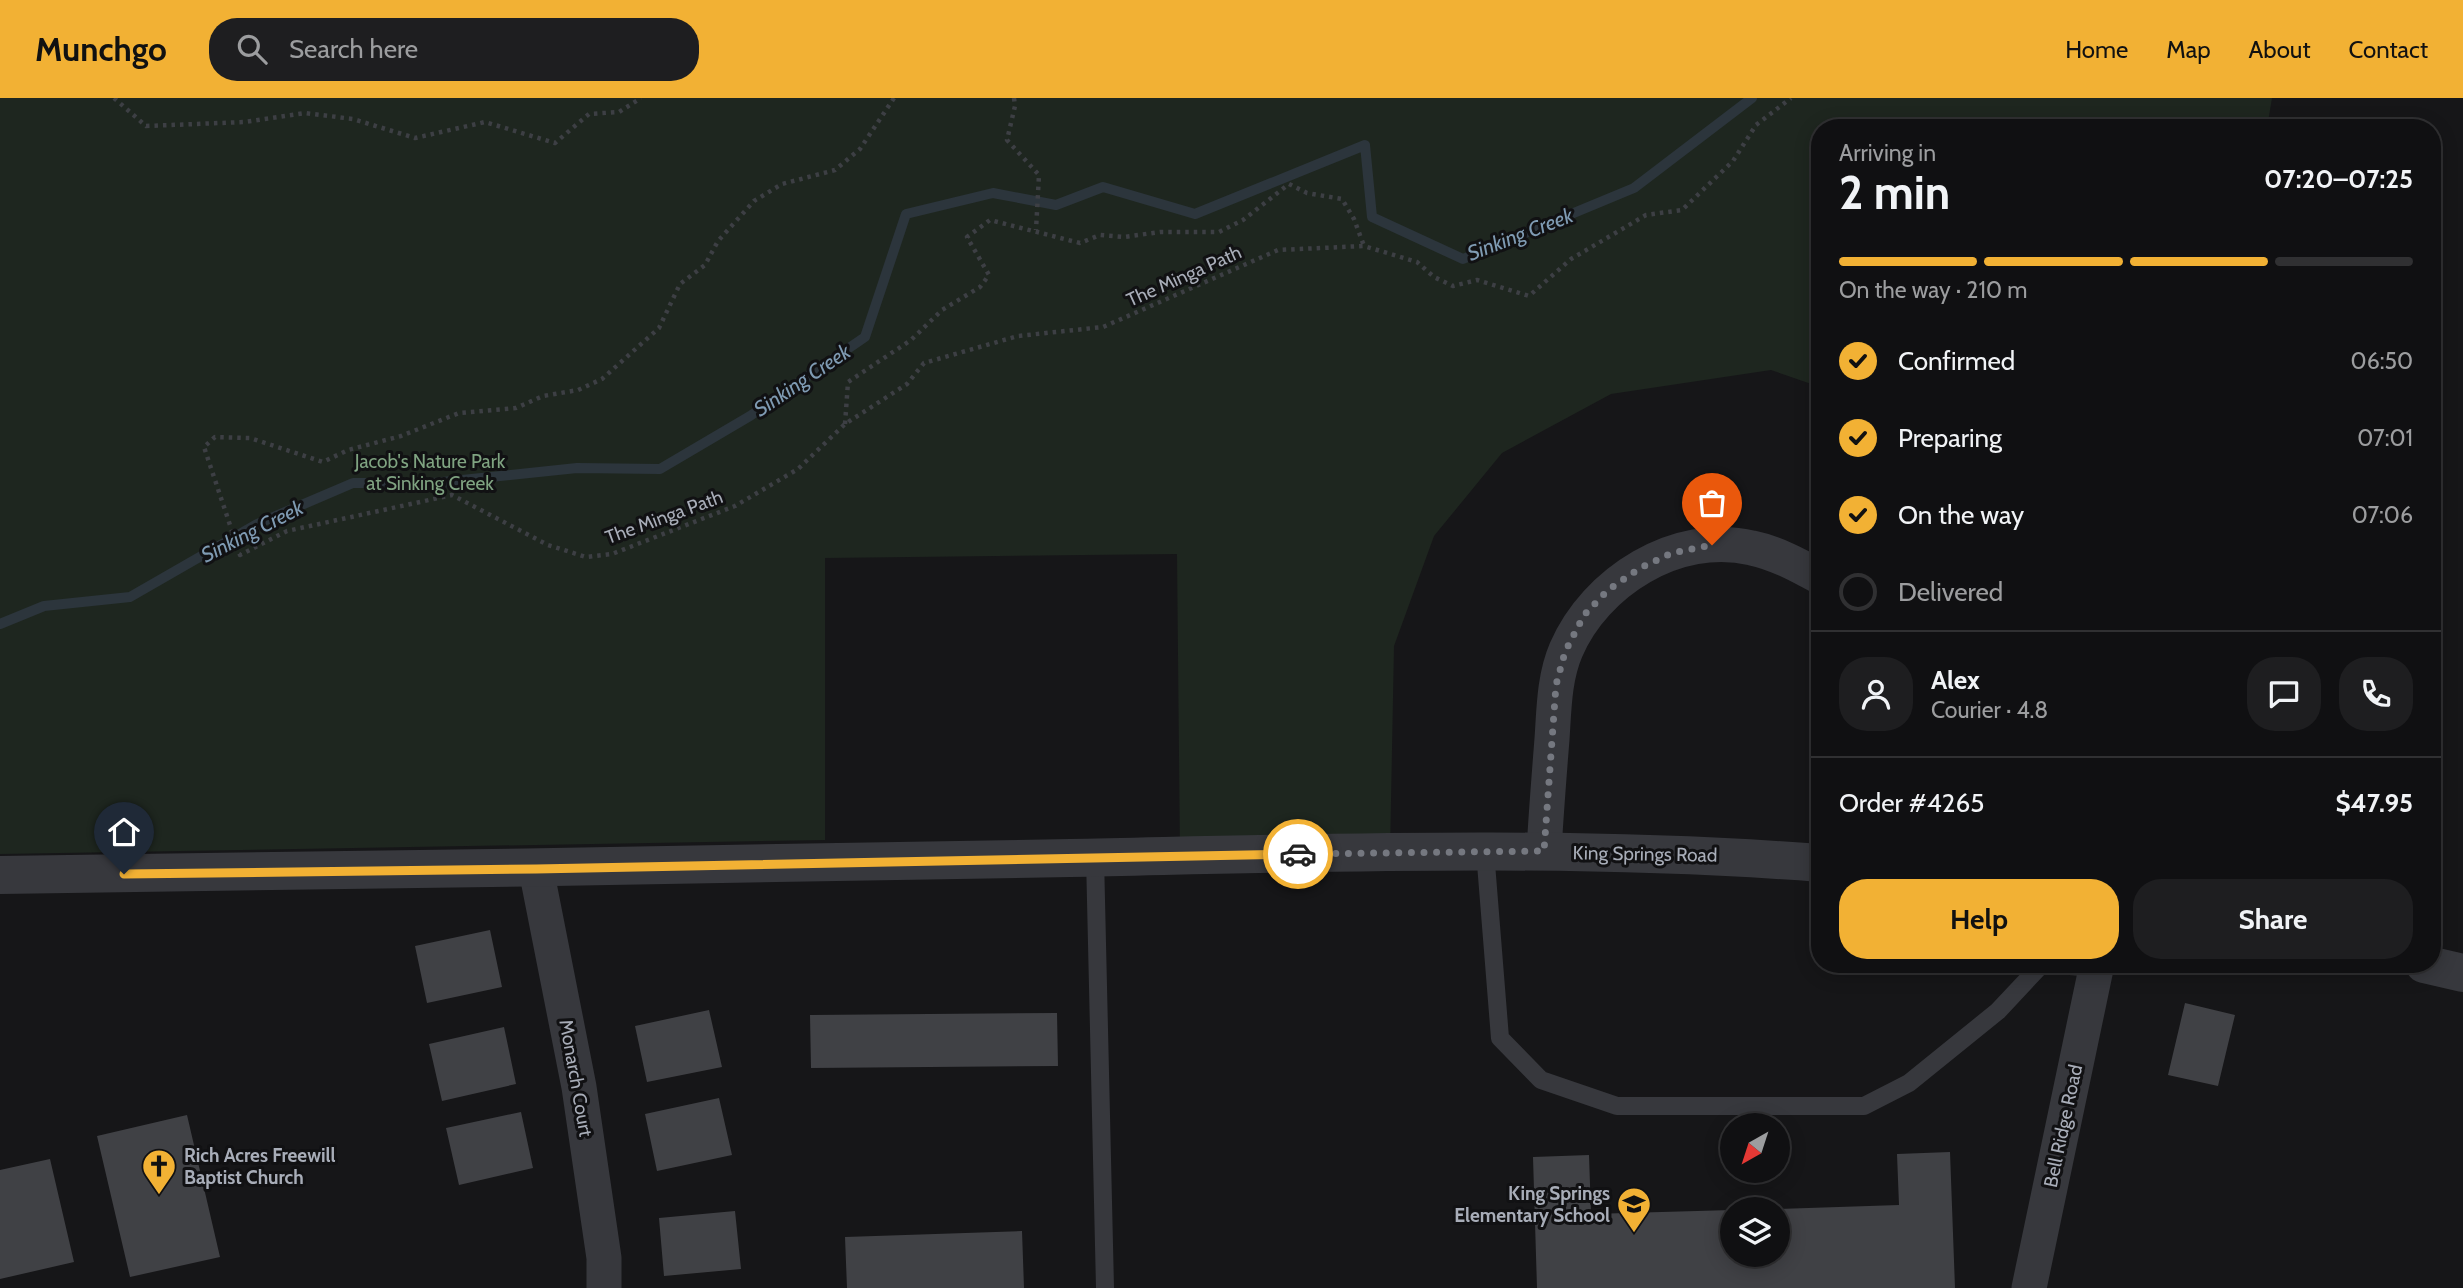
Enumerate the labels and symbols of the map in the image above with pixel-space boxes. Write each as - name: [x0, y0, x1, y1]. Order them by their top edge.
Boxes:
- water label: Sinking Creek: [1464, 202, 1577, 266]
- street label: The Minga Path: [1123, 240, 1245, 312]
- water label: Sinking Creek: [749, 338, 856, 421]
- park label: Jacob's Nature Park at Sinking Creek: [354, 450, 506, 495]
- pin: [1682, 473, 1742, 545]
- street label: The Minga Path: [602, 485, 726, 549]
- water label: Sinking Creek: [197, 494, 308, 567]
- pin: [94, 802, 154, 874]
- courier: [1263, 819, 1333, 889]
- street label: King Springs Road: [1572, 841, 1718, 867]
- street label: Monarch Court: [554, 1018, 598, 1139]
- street label: Bell Ridge Road: [2039, 1063, 2087, 1189]
- north arrow: [1720, 1113, 1790, 1183]
- place label: Rich Acres Freewill Baptist Church: [184, 1144, 336, 1189]
- church icon: Rich Acres Freewill Baptist Church: [140, 1147, 178, 1196]
- place label: King Springs Elementary School: [1454, 1182, 1610, 1227]
- school or university icon: King Springs Elementary School: [1615, 1185, 1653, 1234]

